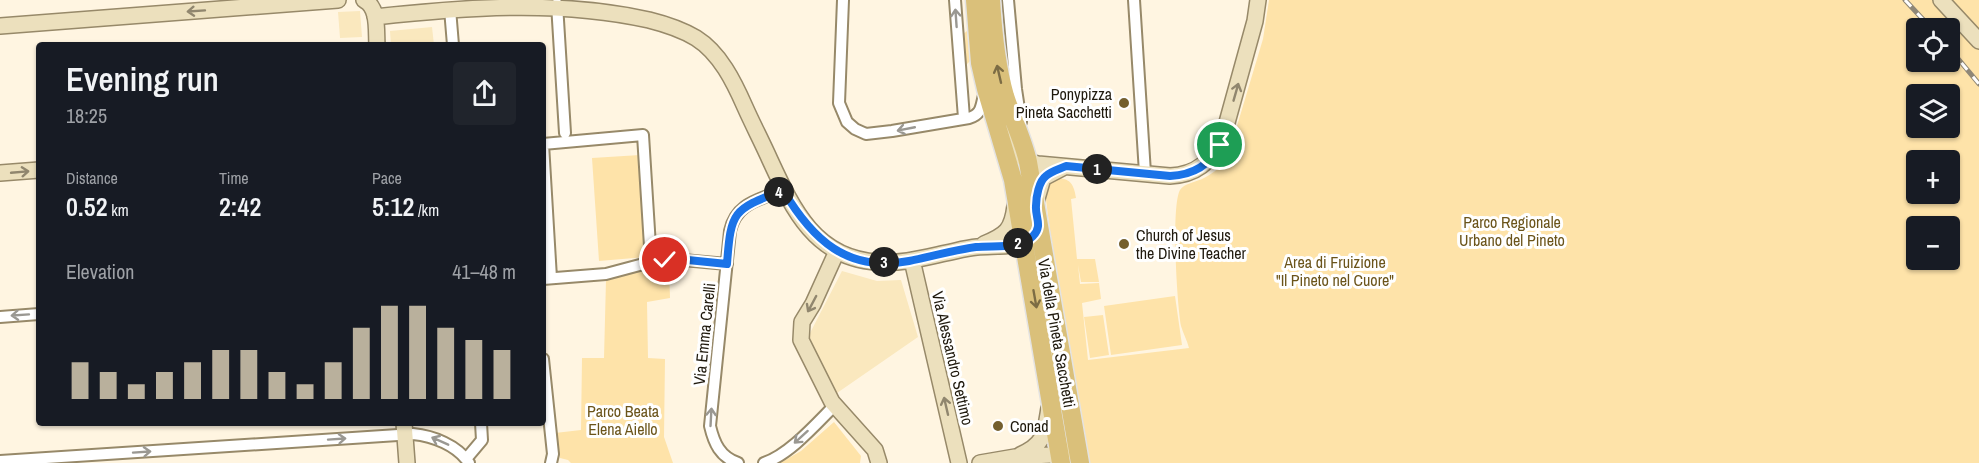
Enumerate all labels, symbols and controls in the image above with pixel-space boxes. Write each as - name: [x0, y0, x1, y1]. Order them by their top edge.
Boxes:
- one-way arrow: [186, 6, 206, 17]
- one-way arrow: [950, 9, 961, 29]
- map controls: [1906, 18, 1960, 270]
- button: locate: [1906, 18, 1960, 72]
- text: Evening run: [66, 57, 219, 101]
- button: share: [453, 62, 516, 125]
- one-way arrow: [993, 65, 1005, 84]
- place label: Ponypizza Pineta Sacchetti: [1016, 83, 1113, 123]
- one-way arrow: [1231, 83, 1242, 102]
- button: layers: [1906, 84, 1960, 138]
- marker: Ponypizza Pineta Sacchetti: [1117, 96, 1131, 110]
- text: 18:25: [66, 102, 107, 129]
- pin: [1194, 119, 1245, 170]
- one-way arrow: [897, 123, 916, 135]
- icon: arrive: [1203, 128, 1236, 161]
- button: +: [1906, 150, 1960, 204]
- pin: 1: [1082, 154, 1112, 184]
- text: 1: [1093, 158, 1101, 180]
- one-way arrow: [9, 166, 29, 177]
- text: Distance: [66, 167, 118, 189]
- text: Time: [219, 167, 249, 189]
- text: Pace: [372, 167, 402, 189]
- pin: 4: [764, 177, 794, 207]
- text: 4: [775, 181, 783, 203]
- text: 0.52: [66, 189, 108, 224]
- text: 2:42: [219, 189, 261, 224]
- text: 5:12: [372, 189, 414, 224]
- text: km: [108, 199, 129, 221]
- text: /km: [414, 199, 439, 221]
- park label: Parco Regionale Urbano del Pineto: [1459, 211, 1565, 251]
- button: −: [1906, 216, 1960, 270]
- place label: Church of Jesus the Divine Teacher: [1136, 224, 1247, 264]
- pin: 2: [1003, 228, 1033, 258]
- text: 2: [1014, 232, 1022, 254]
- pin: [639, 234, 690, 285]
- marker: Church of Jesus the Divine Teacher: [1117, 237, 1131, 251]
- icon: check: [648, 243, 681, 276]
- pin: 3: [869, 247, 899, 277]
- text: 3: [880, 251, 888, 273]
- park label: Area di Fruizione "Il Pineto nel Cuore": [1276, 251, 1394, 291]
- street label: Via della Pineta Sacchetti: [1033, 257, 1081, 409]
- text: Elevation: [66, 258, 134, 285]
- text: 41–48 m: [452, 258, 516, 285]
- street label: Via Emma Carelli: [688, 282, 720, 386]
- street label: Via Alessandro Settimo: [927, 289, 979, 427]
- one-way arrow: [1029, 289, 1040, 309]
- one-way arrow: [806, 295, 817, 313]
- one-way arrow: [10, 310, 30, 321]
- one-way arrow: [939, 397, 951, 416]
- park label: Parco Beata Elena Aiello: [587, 400, 660, 440]
- one-way arrow: [706, 407, 717, 427]
- place label: Conad: [1010, 415, 1049, 437]
- marker: Conad: [991, 419, 1005, 433]
- one-way arrow: [794, 430, 809, 444]
- one-way arrow: [326, 433, 346, 444]
- one-way arrow: [432, 435, 450, 447]
- one-way arrow: [132, 446, 152, 457]

